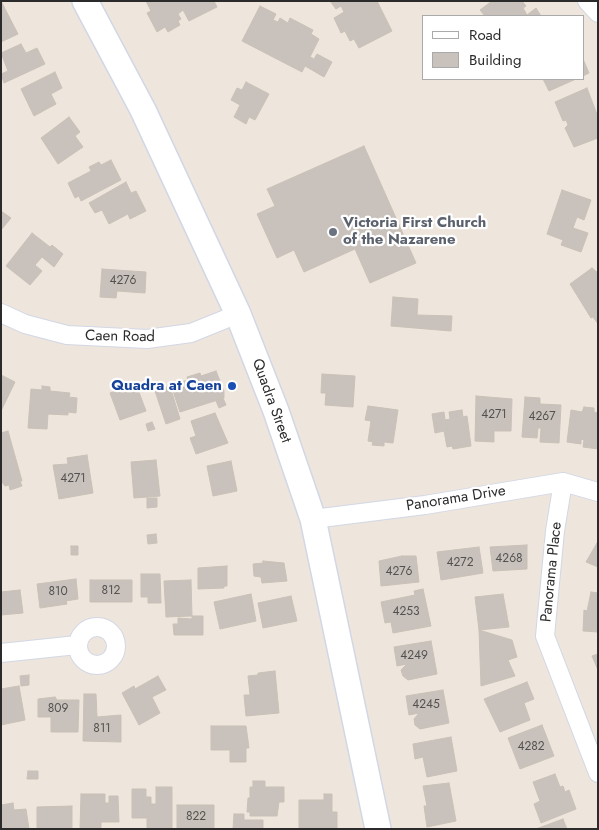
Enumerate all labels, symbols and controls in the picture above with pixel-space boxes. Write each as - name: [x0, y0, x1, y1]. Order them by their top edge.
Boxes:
- legend: [422, 15, 584, 80]
- text: Road: [469, 24, 501, 46]
- text: Building: [469, 49, 521, 71]
- place label: Victoria First Church of the Nazarene: [343, 214, 486, 249]
- marker: Victoria First Church of the Nazarene: [327, 226, 339, 238]
- house number: 4276: [109, 274, 137, 288]
- street label: Caen Road: [85, 327, 155, 347]
- street label: Quadra Street: [247, 357, 295, 445]
- place label: Quadra at Caen: [111, 377, 222, 395]
- marker: Quadra at Caen: [226, 380, 238, 392]
- house number: 4271: [481, 408, 507, 422]
- house number: 4267: [528, 410, 556, 424]
- house number: 4271: [60, 472, 86, 486]
- street label: Panorama Drive: [405, 482, 507, 516]
- street label: Panorama Place: [538, 521, 566, 623]
- house number: 4268: [495, 552, 523, 566]
- house number: 4272: [447, 556, 473, 570]
- house number: 4276: [385, 565, 413, 579]
- house number: 812: [102, 584, 120, 598]
- house number: 810: [48, 585, 68, 599]
- house number: 4253: [392, 605, 420, 619]
- house number: 4249: [400, 649, 428, 663]
- house number: 4245: [412, 698, 440, 712]
- house number: 809: [48, 702, 68, 716]
- house number: 811: [93, 722, 111, 736]
- house number: 4282: [517, 740, 545, 754]
- house number: 822: [186, 810, 206, 824]

